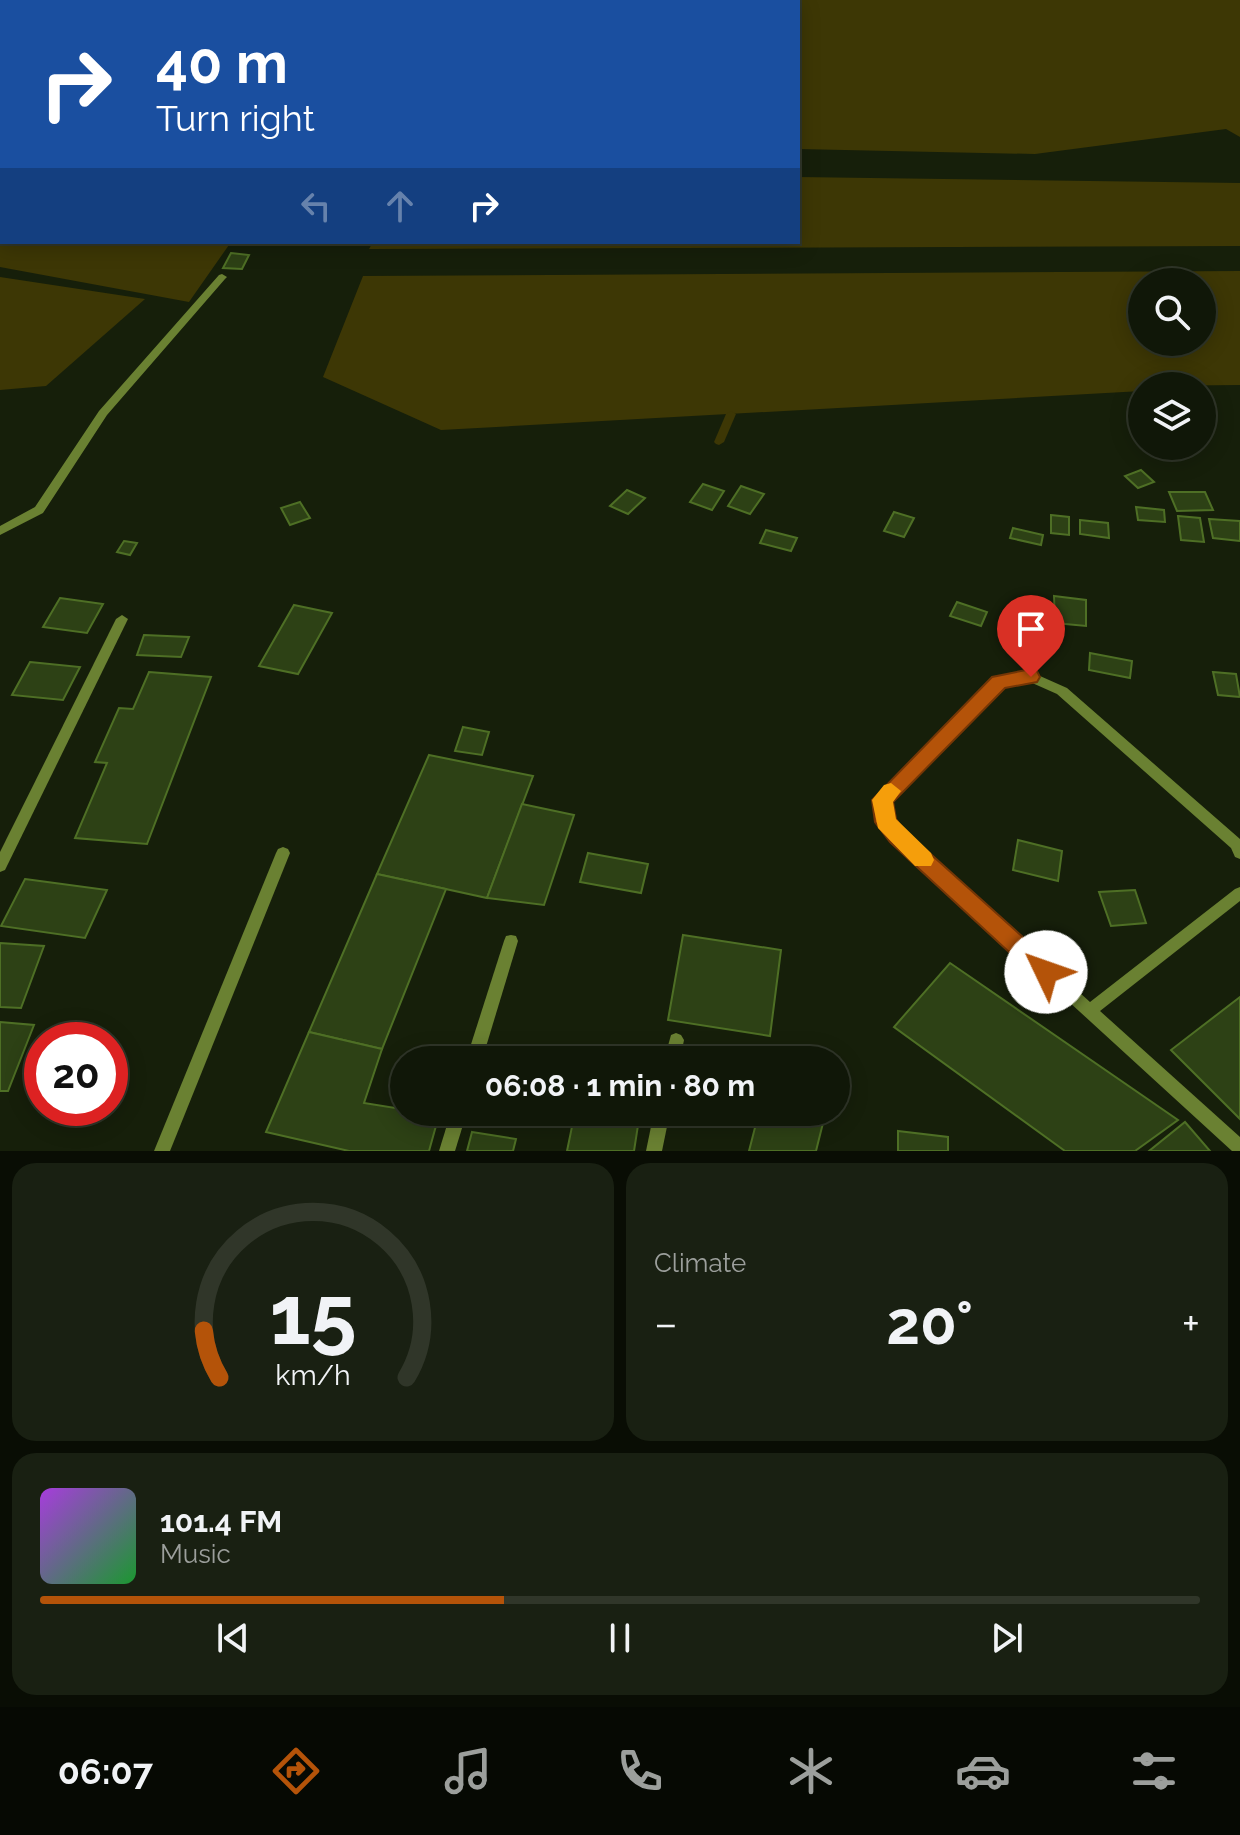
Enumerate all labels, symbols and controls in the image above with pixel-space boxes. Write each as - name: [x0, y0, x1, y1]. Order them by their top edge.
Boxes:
- text: 40 m: [156, 30, 288, 96]
- icon: right: [24, 32, 128, 136]
- text: Turn right: [156, 97, 315, 139]
- icon: left: [294, 184, 338, 228]
- icon: ahead: [378, 184, 422, 228]
- icon: right: [462, 184, 506, 228]
- map controls: [1128, 268, 1216, 460]
- button: search: [1128, 268, 1216, 356]
- button: layers: [1128, 372, 1216, 460]
- pin: [997, 595, 1065, 677]
- icon: arrive: [1009, 607, 1053, 651]
- position arrow: [1004, 930, 1088, 1014]
- speed limit sign: 20: [24, 1022, 128, 1126]
- text: 06:08 · 1 min · 80 m: [485, 1068, 755, 1103]
- text: Climate: [654, 1248, 746, 1278]
- text: 15: [269, 1266, 357, 1363]
- text: 20°: [886, 1288, 973, 1358]
- text: −: [654, 1298, 678, 1349]
- text: +: [1182, 1298, 1200, 1349]
- text: km/h: [275, 1358, 351, 1392]
- text: 101.4 FM: [160, 1504, 282, 1539]
- text: Music: [160, 1539, 231, 1569]
- icon: previous: [211, 1616, 255, 1660]
- icon: pause: [598, 1616, 642, 1660]
- icon: next: [985, 1616, 1029, 1660]
- icon: directions: [268, 1743, 324, 1799]
- icon: music: [440, 1743, 496, 1799]
- icon: phone: [612, 1743, 668, 1799]
- icon: climate: [783, 1743, 839, 1799]
- icon: car: [955, 1743, 1011, 1799]
- icon: filters: [1126, 1743, 1182, 1799]
- text: 06:07: [58, 1750, 153, 1792]

